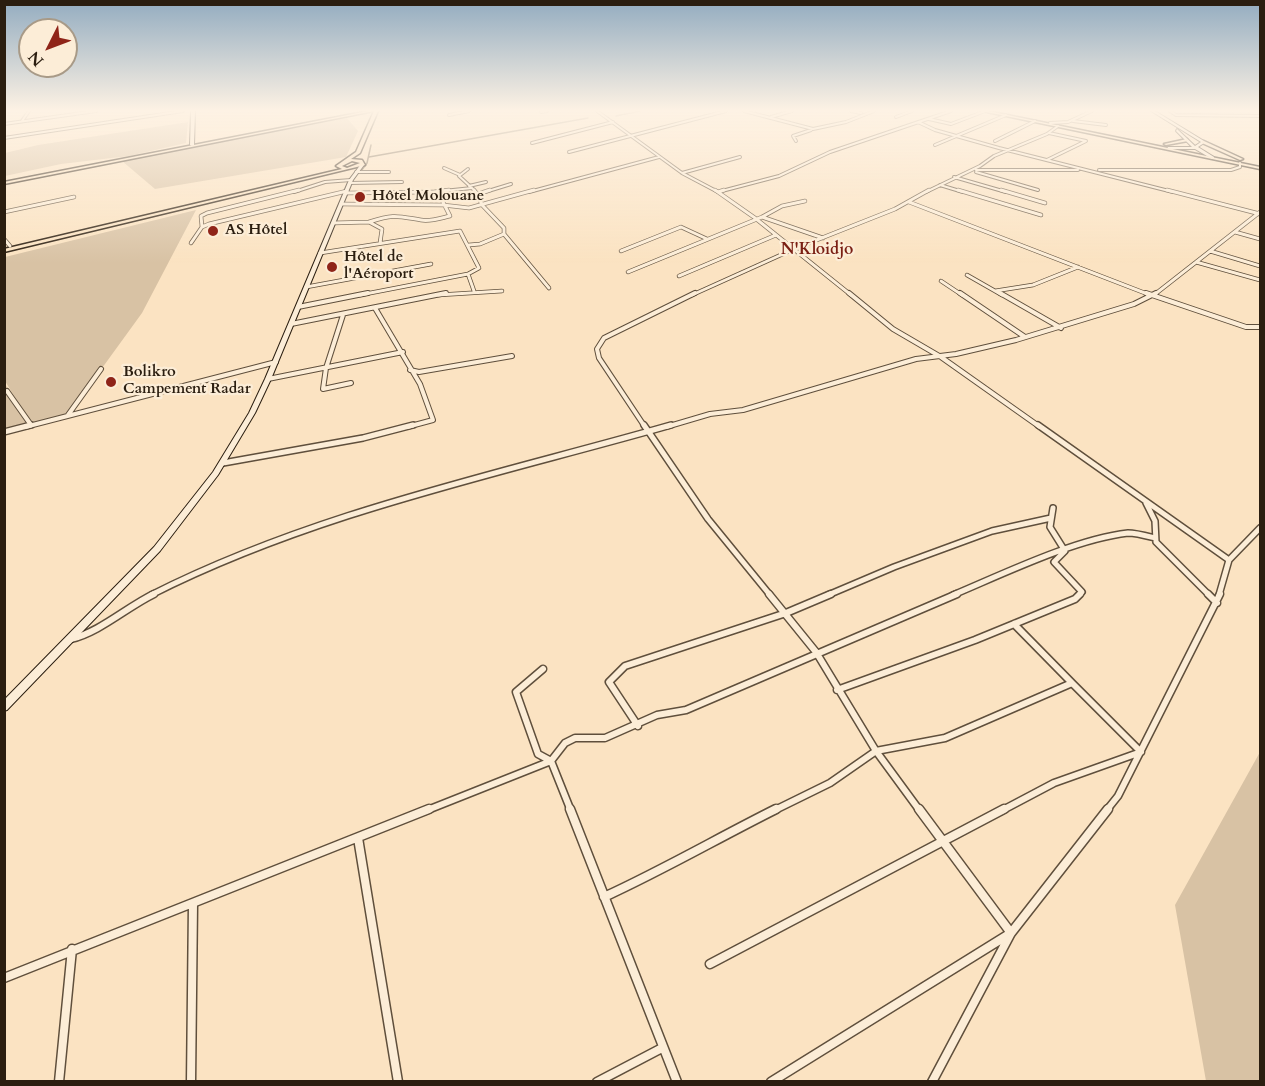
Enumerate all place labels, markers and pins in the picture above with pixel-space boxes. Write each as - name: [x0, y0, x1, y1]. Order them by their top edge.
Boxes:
- place label: Hôtel Molouane: [372, 188, 484, 206]
- marker: Hôtel Molouane: [353, 190, 367, 204]
- place label: AS Hôtel: [225, 222, 287, 240]
- marker: AS Hôtel: [206, 224, 220, 238]
- place label: Hôtel de l'Aéroport: [344, 249, 414, 284]
- marker: Hôtel de l'Aéroport: [325, 260, 339, 274]
- place label: Bolikro Campement Radar: [123, 364, 251, 399]
- marker: Bolikro Campement Radar: [104, 375, 118, 389]

